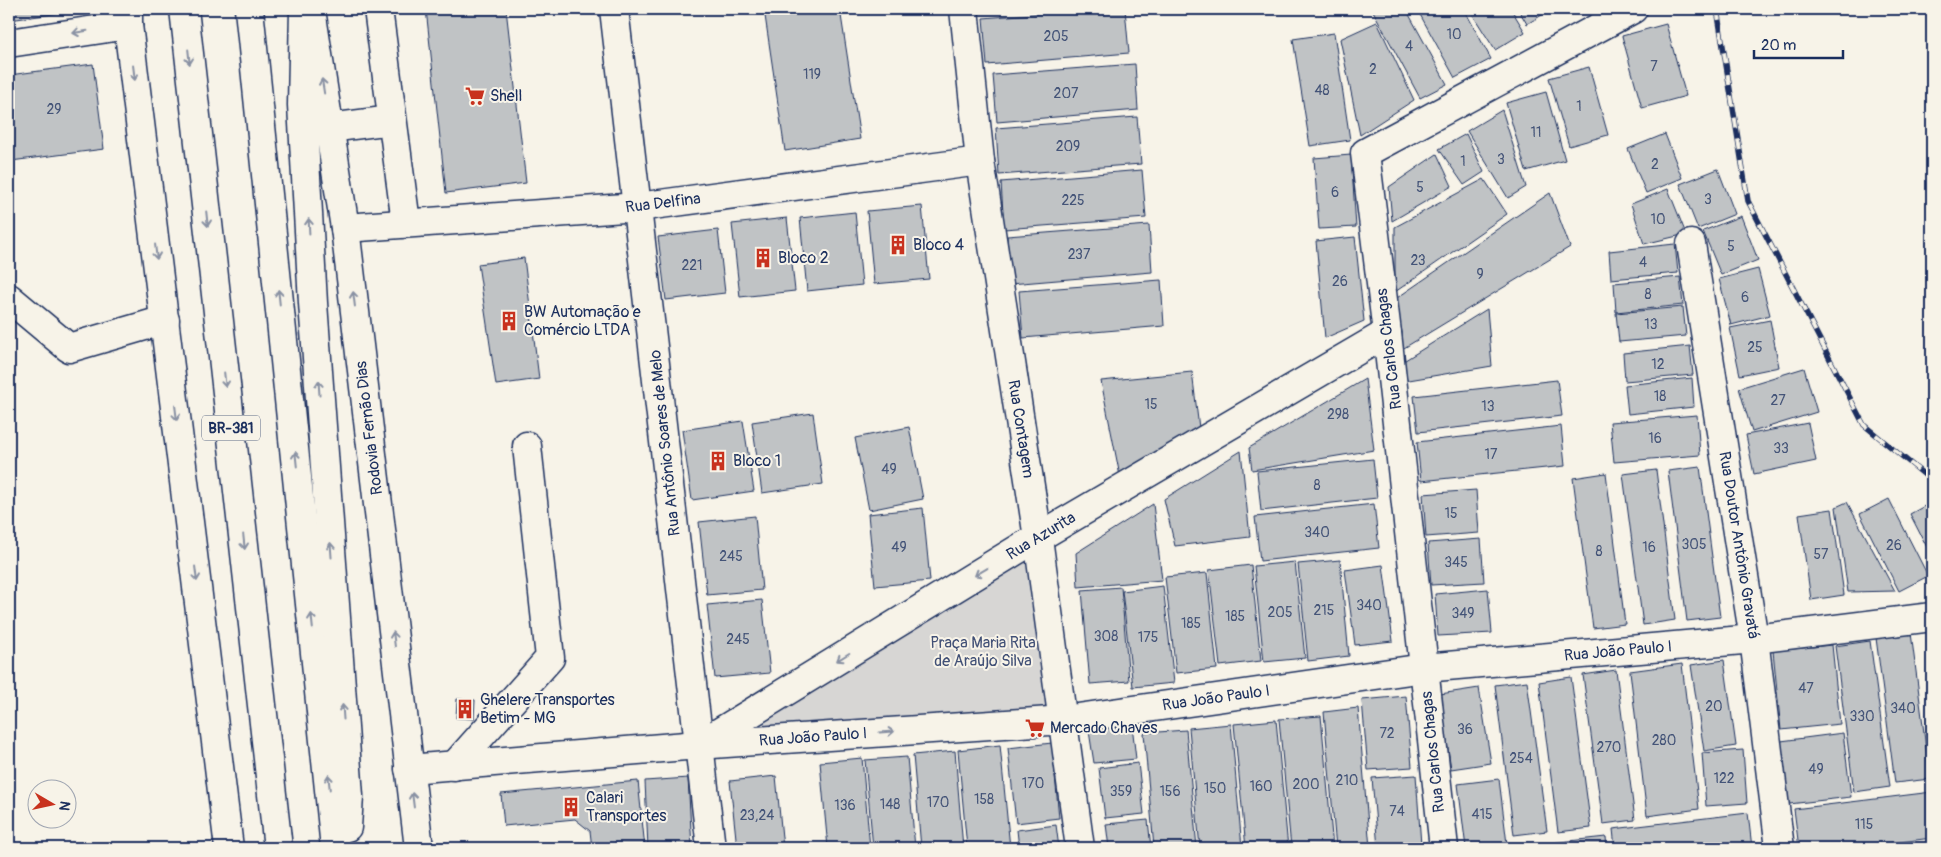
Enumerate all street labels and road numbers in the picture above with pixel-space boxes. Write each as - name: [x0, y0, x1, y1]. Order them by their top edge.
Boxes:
- street label: Rua Delfina: [624, 188, 702, 218]
- street label: Rua Carlos Chagas: [1372, 287, 1406, 411]
- street label: Rua Antônio Soares de Melo: [645, 349, 685, 537]
- street label: Rodovia Fernão Dias: [351, 360, 387, 496]
- street label: Rua Contagem: [1003, 378, 1039, 480]
- road number: BR-381: [202, 416, 260, 440]
- street label: Rua Doutor Antônio Gravatá: [1714, 450, 1764, 640]
- street label: Rua Azurita: [1003, 508, 1079, 564]
- street label: Rua João Paulo I: [1563, 636, 1673, 666]
- street label: Rua João Paulo I: [1161, 681, 1271, 715]
- street label: Rua Carlos Chagas: [1417, 690, 1449, 814]
- street label: Rua João Paulo I: [758, 723, 868, 751]

